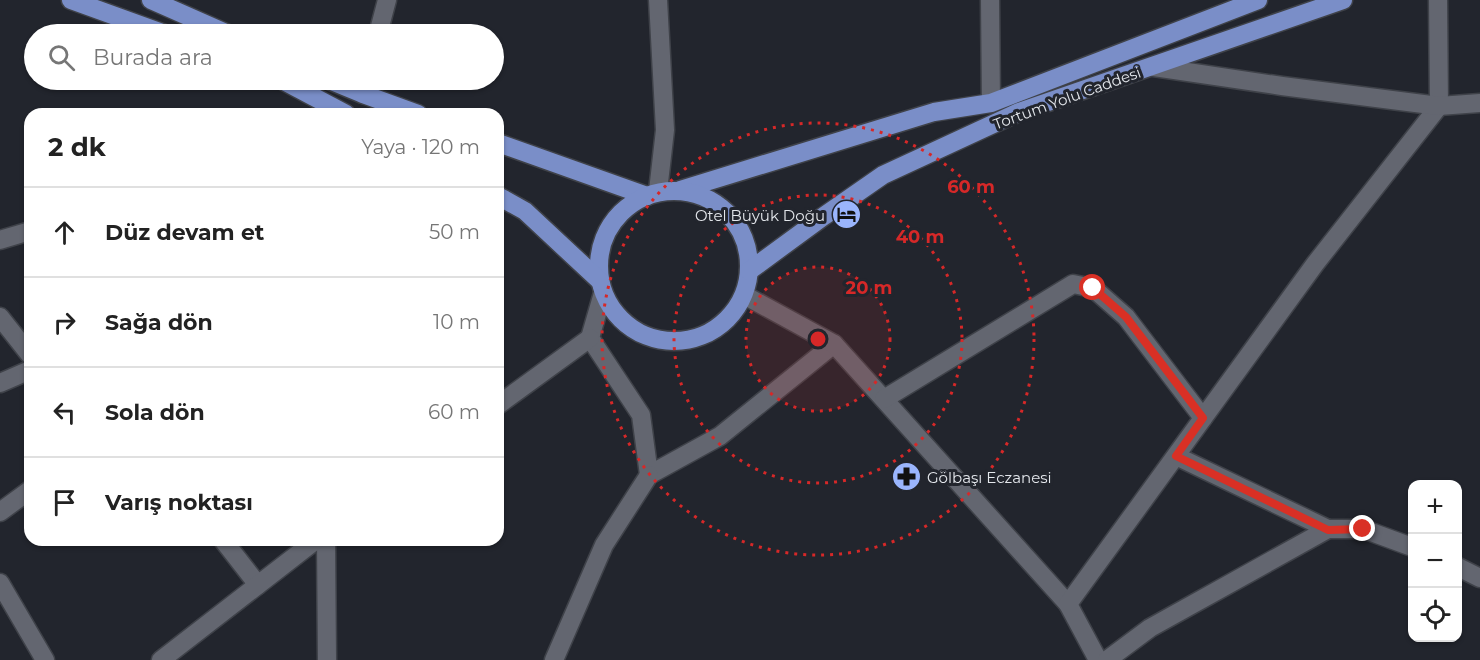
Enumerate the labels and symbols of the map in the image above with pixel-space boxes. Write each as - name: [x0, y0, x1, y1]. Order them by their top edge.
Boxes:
- street label: Tortum Yolu Caddesi: [991, 62, 1143, 134]
- text: 60 m: [947, 176, 995, 198]
- hotel icon: Otel Büyük Doğu: [830, 199, 862, 231]
- place label: Otel Büyük Doğu: [695, 206, 825, 225]
- text: 40 m: [896, 226, 944, 248]
- route start: [1079, 274, 1105, 300]
- text: 20 m: [846, 277, 892, 299]
- centre of rings: [808, 329, 828, 349]
- pharmacy icon: Gölbaşı Eczanesi: [890, 461, 922, 493]
- place label: Gölbaşı Eczanesi: [927, 468, 1052, 487]
- route end: [1349, 515, 1375, 541]

